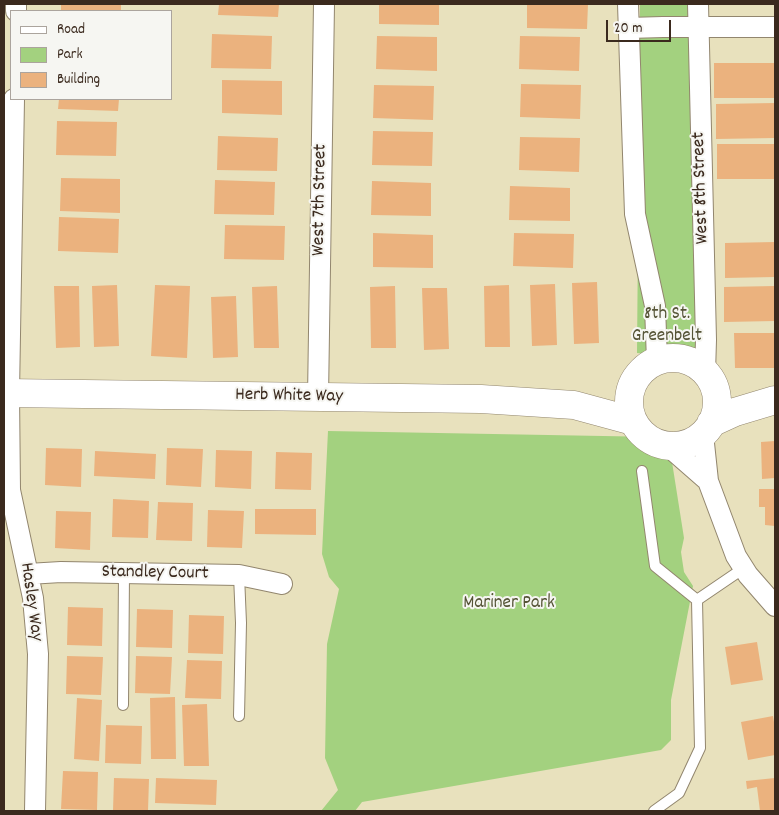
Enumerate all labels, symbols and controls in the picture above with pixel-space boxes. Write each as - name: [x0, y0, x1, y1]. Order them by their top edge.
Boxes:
- legend: [10, 10, 172, 100]
- scale bar: [609, 10, 674, 42]
- text: 20 m: [614, 18, 642, 40]
- text: Road: [57, 19, 85, 41]
- text: Park: [57, 44, 83, 66]
- text: Building: [57, 69, 100, 91]
- street label: West 8th Street: [689, 131, 715, 245]
- street label: West 7th Street: [309, 144, 333, 256]
- park label: 8th St. Greenbelt: [632, 304, 702, 348]
- street label: Herb White Way: [235, 385, 343, 409]
- street label: Hasley Way: [13, 561, 47, 643]
- street label: Standley Court: [101, 562, 209, 586]
- park label: Mariner Park: [463, 593, 555, 615]

